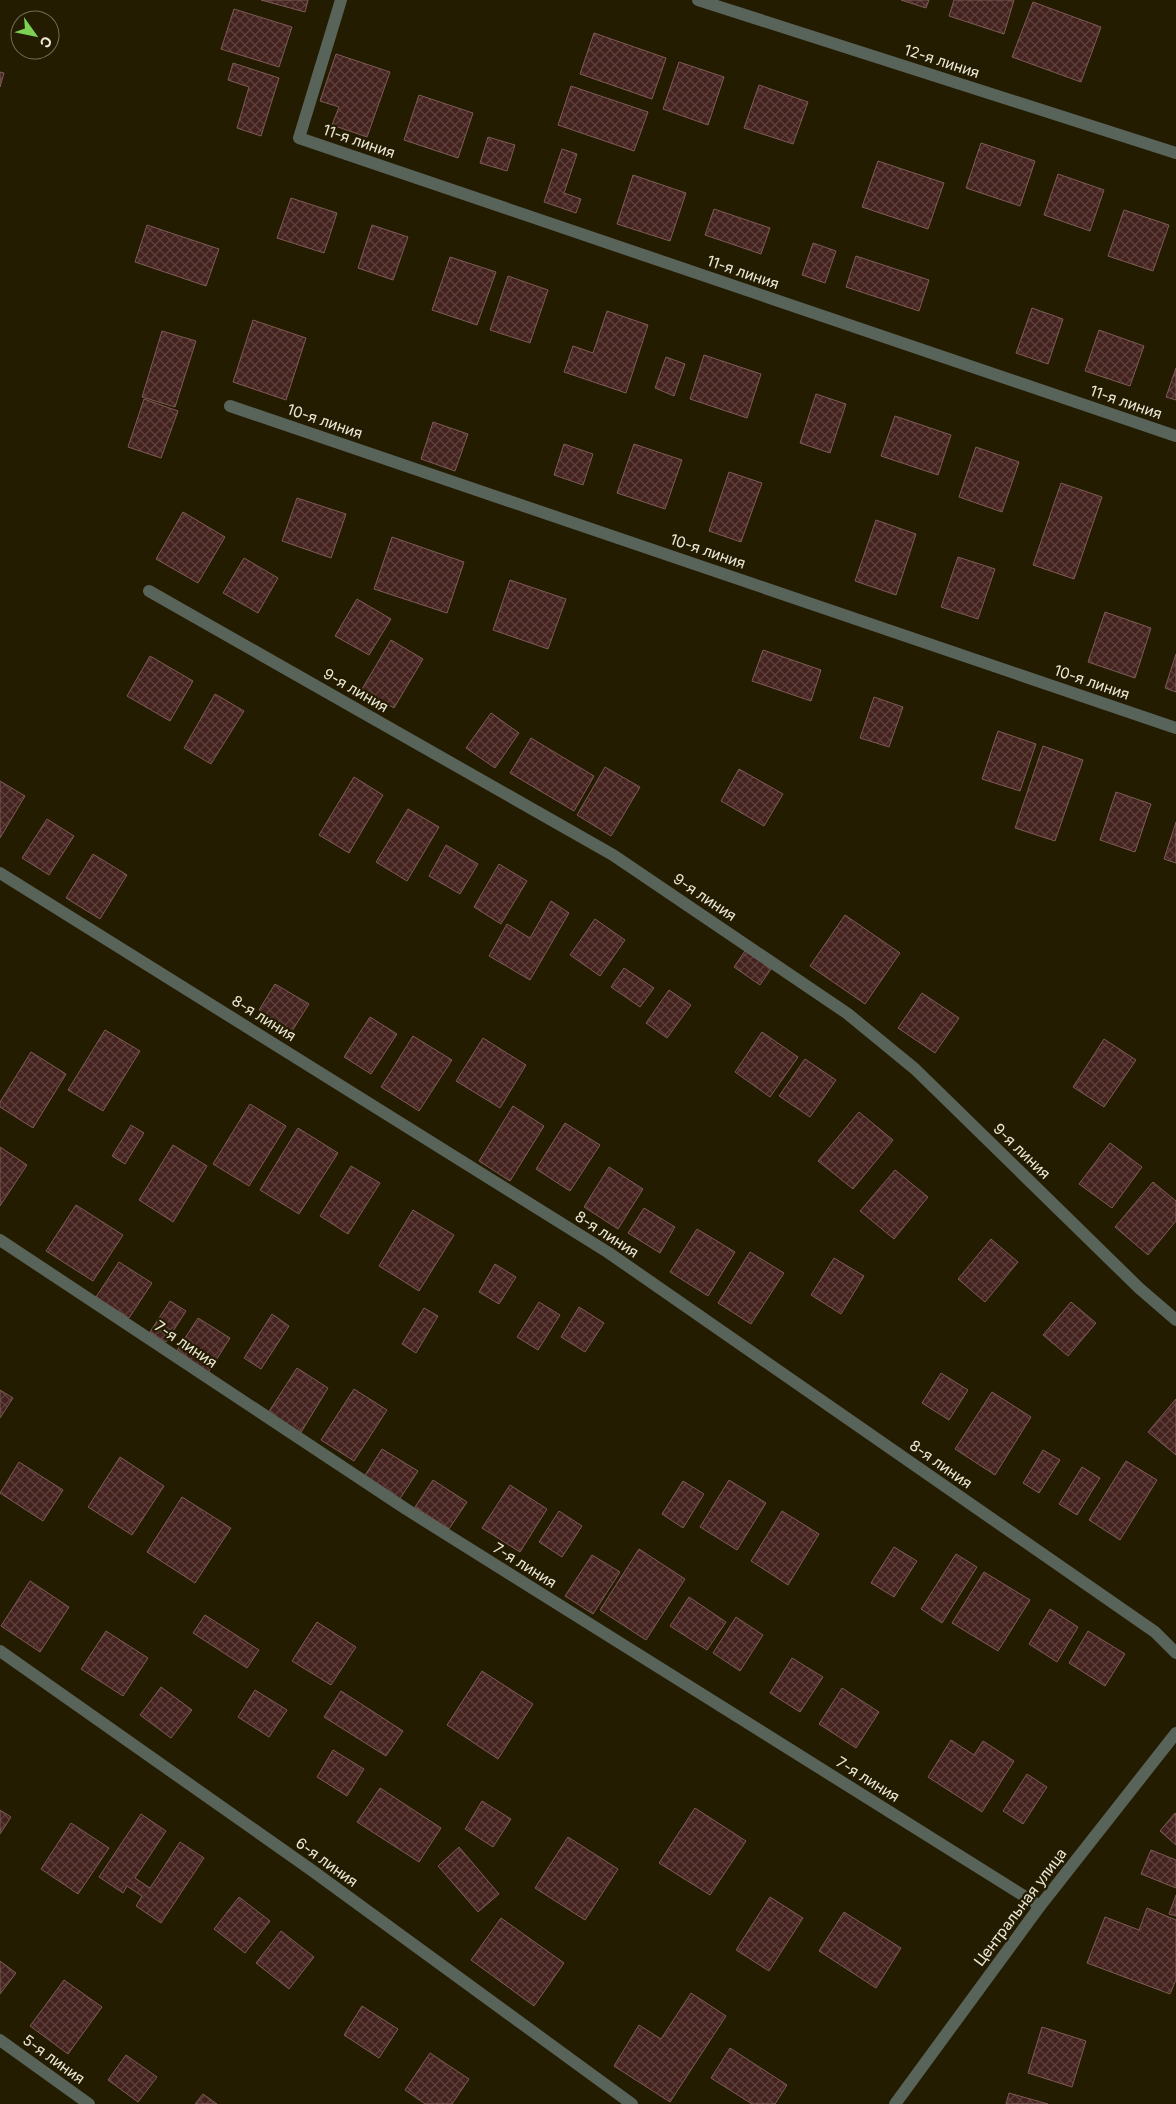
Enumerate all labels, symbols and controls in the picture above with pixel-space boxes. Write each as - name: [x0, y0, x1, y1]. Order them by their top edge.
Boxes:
- north arrow: [10, 10, 60, 60]
- text: С: [36, 33, 56, 51]
- street label: 12-я линия: [902, 40, 982, 82]
- street label: 11-я линия: [320, 120, 398, 162]
- street label: 11-я линия: [704, 251, 782, 293]
- street label: 11-я линия: [1087, 381, 1165, 423]
- street label: 10-я линия: [285, 399, 365, 443]
- street label: 10-я линия: [668, 529, 748, 573]
- street label: 10-я линия: [1052, 660, 1132, 704]
- street label: 9-я линия: [320, 664, 392, 716]
- street label: 9-я линия: [670, 869, 740, 925]
- street label: 8-я линия: [228, 991, 300, 1045]
- street label: 9-я линия: [989, 1119, 1055, 1183]
- street label: 8-я линия: [572, 1206, 642, 1262]
- street label: 7-я линия: [151, 1316, 221, 1372]
- street label: 8-я линия: [906, 1435, 976, 1493]
- street label: 7-я линия: [490, 1538, 560, 1592]
- street label: 7-я линия: [833, 1752, 903, 1806]
- street label: 6-я линия: [292, 1833, 362, 1891]
- street label: Центральная улица: [969, 1844, 1071, 1970]
- street label: 5-я линия: [19, 2030, 89, 2088]

